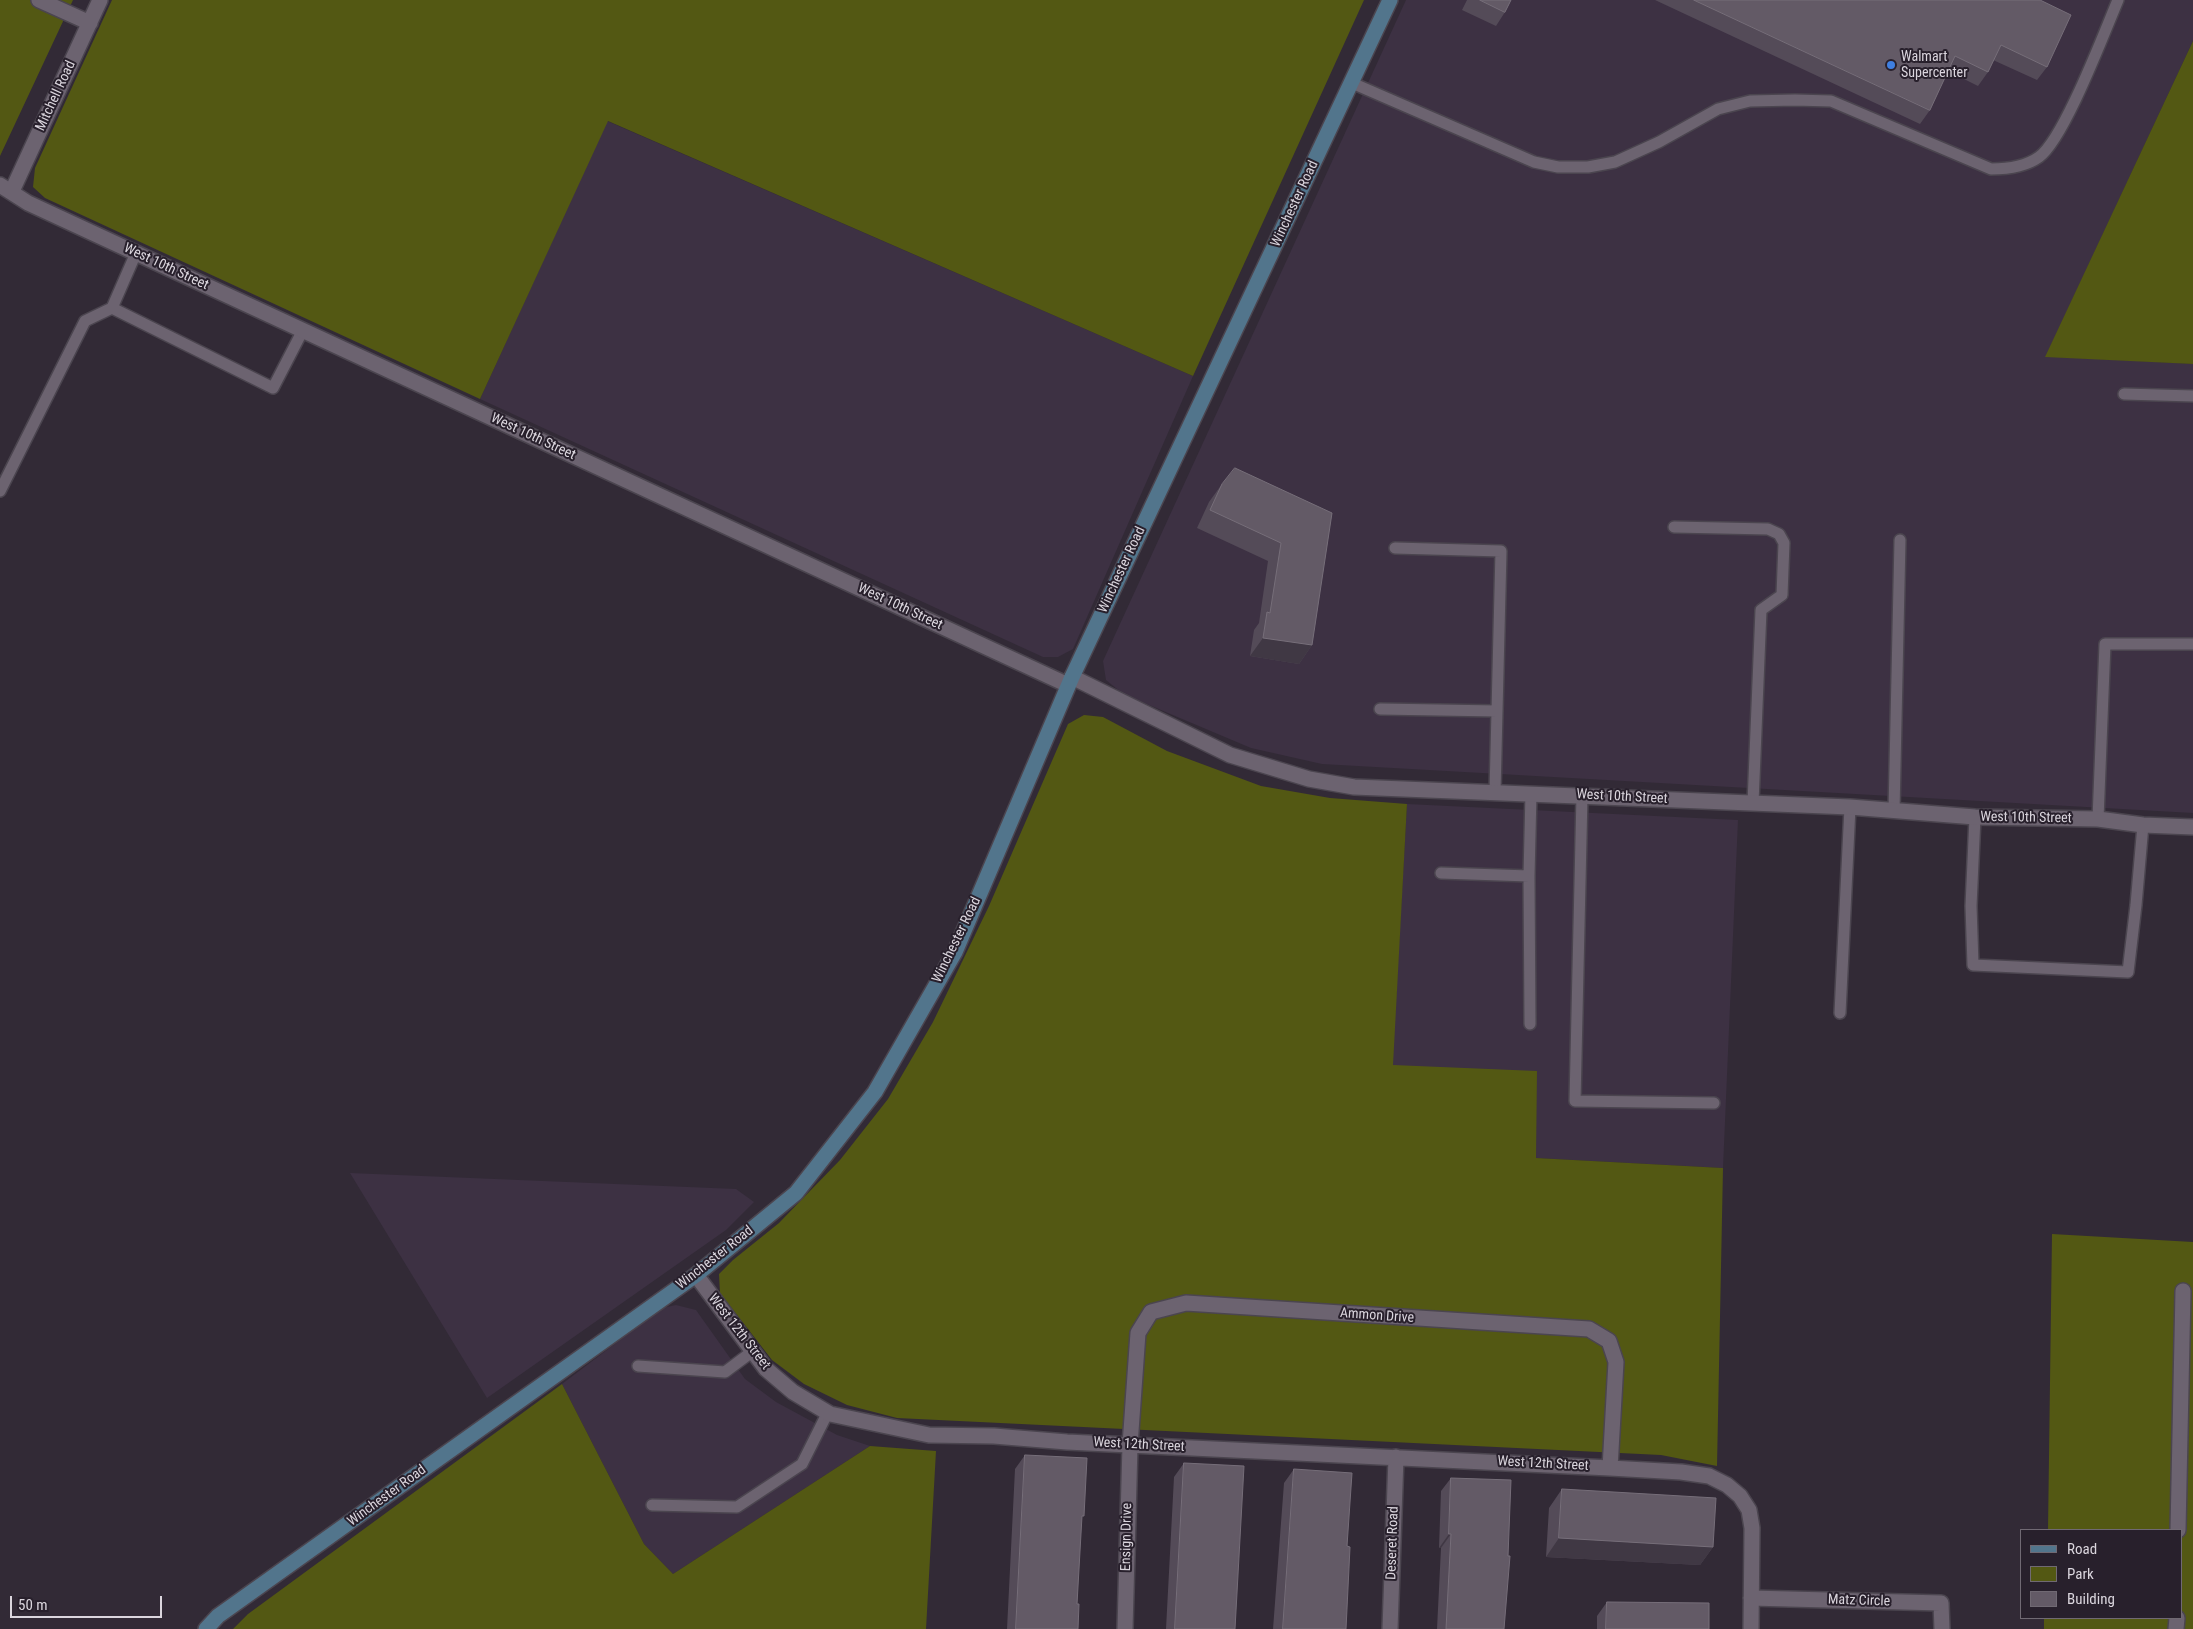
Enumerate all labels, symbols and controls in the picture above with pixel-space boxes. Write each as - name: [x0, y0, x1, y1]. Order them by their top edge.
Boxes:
- place label: Walmart Supercenter: [1901, 49, 1967, 82]
- street label: Mitchell Road: [32, 58, 80, 134]
- marker: Walmart Supercenter: [1885, 59, 1897, 71]
- street label: Winchester Road: [1268, 158, 1322, 250]
- street label: West 10th Street: [121, 240, 211, 294]
- street label: West 10th Street: [488, 410, 578, 464]
- street label: Winchester Road: [1095, 524, 1149, 616]
- street label: West 10th Street: [855, 580, 945, 634]
- street label: West 10th Street: [1576, 786, 1668, 808]
- street label: West 10th Street: [1980, 809, 2072, 827]
- street label: Winchester Road: [929, 894, 985, 986]
- street label: Winchester Road: [673, 1223, 757, 1293]
- street label: West 12th Street: [704, 1291, 774, 1373]
- street label: Ammon Drive: [1339, 1305, 1415, 1327]
- street label: West 12th Street: [1093, 1434, 1185, 1456]
- street label: West 12th Street: [1497, 1453, 1589, 1475]
- street label: Winchester Road: [344, 1462, 430, 1530]
- street label: Ensign Drive: [1118, 1503, 1136, 1571]
- street label: Deseret Road: [1383, 1506, 1403, 1580]
- legend: [2020, 1529, 2183, 1619]
- text: Road: [2067, 1540, 2097, 1558]
- text: Park: [2067, 1565, 2094, 1583]
- scale bar: [12, 1586, 165, 1618]
- text: Building: [2067, 1590, 2115, 1608]
- street label: Matz Circle: [1828, 1592, 1890, 1610]
- text: 50 m: [18, 1596, 48, 1614]

